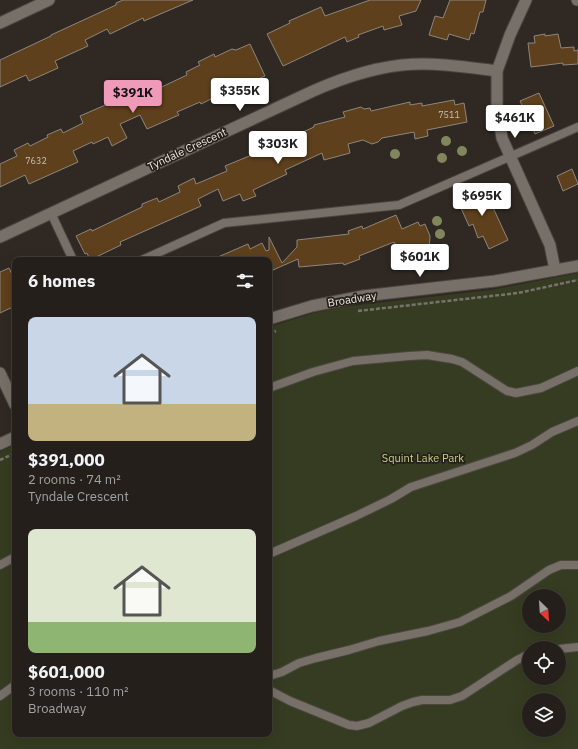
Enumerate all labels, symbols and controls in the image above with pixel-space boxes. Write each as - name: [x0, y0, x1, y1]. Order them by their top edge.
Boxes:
- pin: $355K: [212, 78, 268, 112]
- pin: $391K: [105, 80, 161, 114]
- text: $355K: [220, 82, 260, 99]
- text: $391K: [113, 84, 153, 101]
- pin: $461K: [487, 105, 543, 139]
- house number: 7511: [438, 109, 460, 120]
- text: $461K: [495, 109, 535, 126]
- street label: Tyndale Crescent: [145, 125, 229, 173]
- pin: $303K: [250, 131, 306, 165]
- text: $303K: [258, 135, 298, 152]
- house number: 7632: [25, 155, 47, 166]
- pin: $695K: [454, 183, 510, 217]
- text: $695K: [462, 187, 502, 204]
- pin: $601K: [392, 244, 448, 278]
- text: $601K: [400, 248, 440, 265]
- text: 6 homes: [28, 270, 95, 292]
- icon: filters: [234, 270, 256, 292]
- street label: Broadway: [327, 288, 378, 310]
- icon: home: [106, 343, 178, 415]
- text: $391,000: [28, 449, 105, 471]
- park label: Squint Lake Park: [382, 451, 464, 465]
- text: 2 rooms · 74 m²: [28, 471, 121, 488]
- text: Tyndale Crescent: [28, 488, 129, 505]
- icon: home: [106, 555, 178, 627]
- north arrow: [522, 589, 566, 633]
- map controls: [522, 589, 566, 737]
- button: locate: [522, 641, 566, 685]
- text: $601,000: [28, 661, 105, 683]
- text: 3 rooms · 110 m²: [28, 683, 129, 700]
- button: layers: [522, 693, 566, 737]
- text: Broadway: [28, 700, 86, 717]

